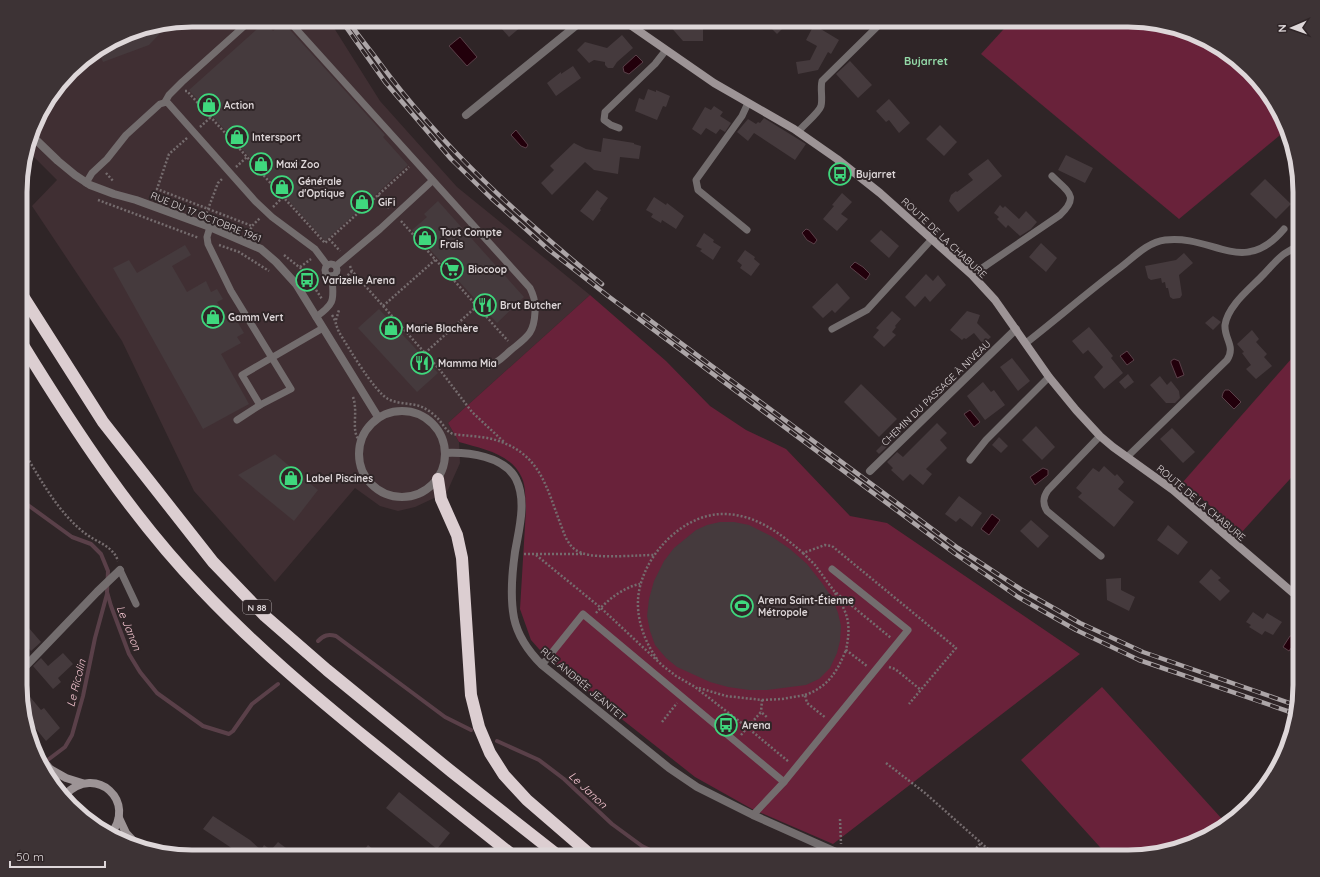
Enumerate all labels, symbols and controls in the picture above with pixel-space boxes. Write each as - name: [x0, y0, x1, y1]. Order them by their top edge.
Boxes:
- north arrow: [1272, 8, 1312, 48]
- text: N: [1275, 24, 1289, 33]
- district label: Bujarret: [904, 54, 948, 68]
- shop icon: Action: [196, 92, 222, 118]
- place label: Action: [224, 99, 254, 112]
- shop icon: Intersport: [224, 124, 250, 150]
- place label: Intersport: [252, 131, 301, 144]
- shop icon: Maxi Zoo: [248, 151, 274, 177]
- place label: Maxi Zoo: [276, 158, 319, 171]
- bus stop icon: Bujarret: [827, 161, 853, 187]
- place label: Bujarret: [856, 168, 896, 181]
- shop icon: Générale d'Optique: [269, 174, 295, 200]
- place label: Générale d'Optique: [298, 175, 345, 200]
- street label: RUE DU 17 OCTOBRE 1961: [149, 189, 263, 245]
- shop icon: GiFi: [349, 189, 375, 215]
- street label: ROUTE DE LA CHABURE: [899, 195, 990, 281]
- place label: GiFi: [378, 196, 395, 209]
- shop icon: Tout Compte Frais: [412, 225, 438, 251]
- place label: Tout Compte Frais: [440, 226, 502, 251]
- supermarket icon: Biocoop: [439, 256, 465, 282]
- place label: Biocoop: [468, 263, 507, 276]
- bus stop icon: Varizelle Arena: [294, 267, 320, 293]
- place label: Varizelle Arena: [322, 274, 395, 287]
- restaurant icon: Brut Butcher: [472, 292, 498, 318]
- place label: Brut Butcher: [500, 299, 562, 312]
- shop icon: Gamm Vert: [200, 304, 226, 330]
- place label: Gamm Vert: [228, 311, 284, 324]
- shop icon: Marie Blachère: [378, 315, 404, 341]
- place label: Marie Blachère: [406, 322, 478, 335]
- street label: CHEMIN DU PASSAGE À NIVEAU: [879, 337, 993, 449]
- restaurant icon: Mamma Mia: [409, 350, 435, 376]
- place label: Mamma Mia: [438, 357, 497, 370]
- street label: ROUTE DE LA CHABURE: [1154, 462, 1248, 544]
- shop icon: Label Piscines: [278, 465, 304, 491]
- place label: Label Piscines: [306, 472, 373, 485]
- sports icon: Arena Saint-Étienne Métropole: [729, 593, 755, 619]
- place label: Arena Saint-Étienne Métropole: [758, 594, 854, 619]
- road number: N 88: [243, 600, 271, 614]
- water label: Le Janon: [114, 603, 145, 653]
- street label: RUE ANDRÉE JEANTET: [538, 645, 628, 723]
- water label: Le Ricolin: [63, 657, 89, 708]
- bus stop icon: Arena: [713, 712, 739, 738]
- place label: Arena: [742, 719, 771, 732]
- water label: Le Janon: [566, 769, 611, 812]
- scale bar: [10, 843, 105, 869]
- text: 50 m: [16, 849, 44, 864]

